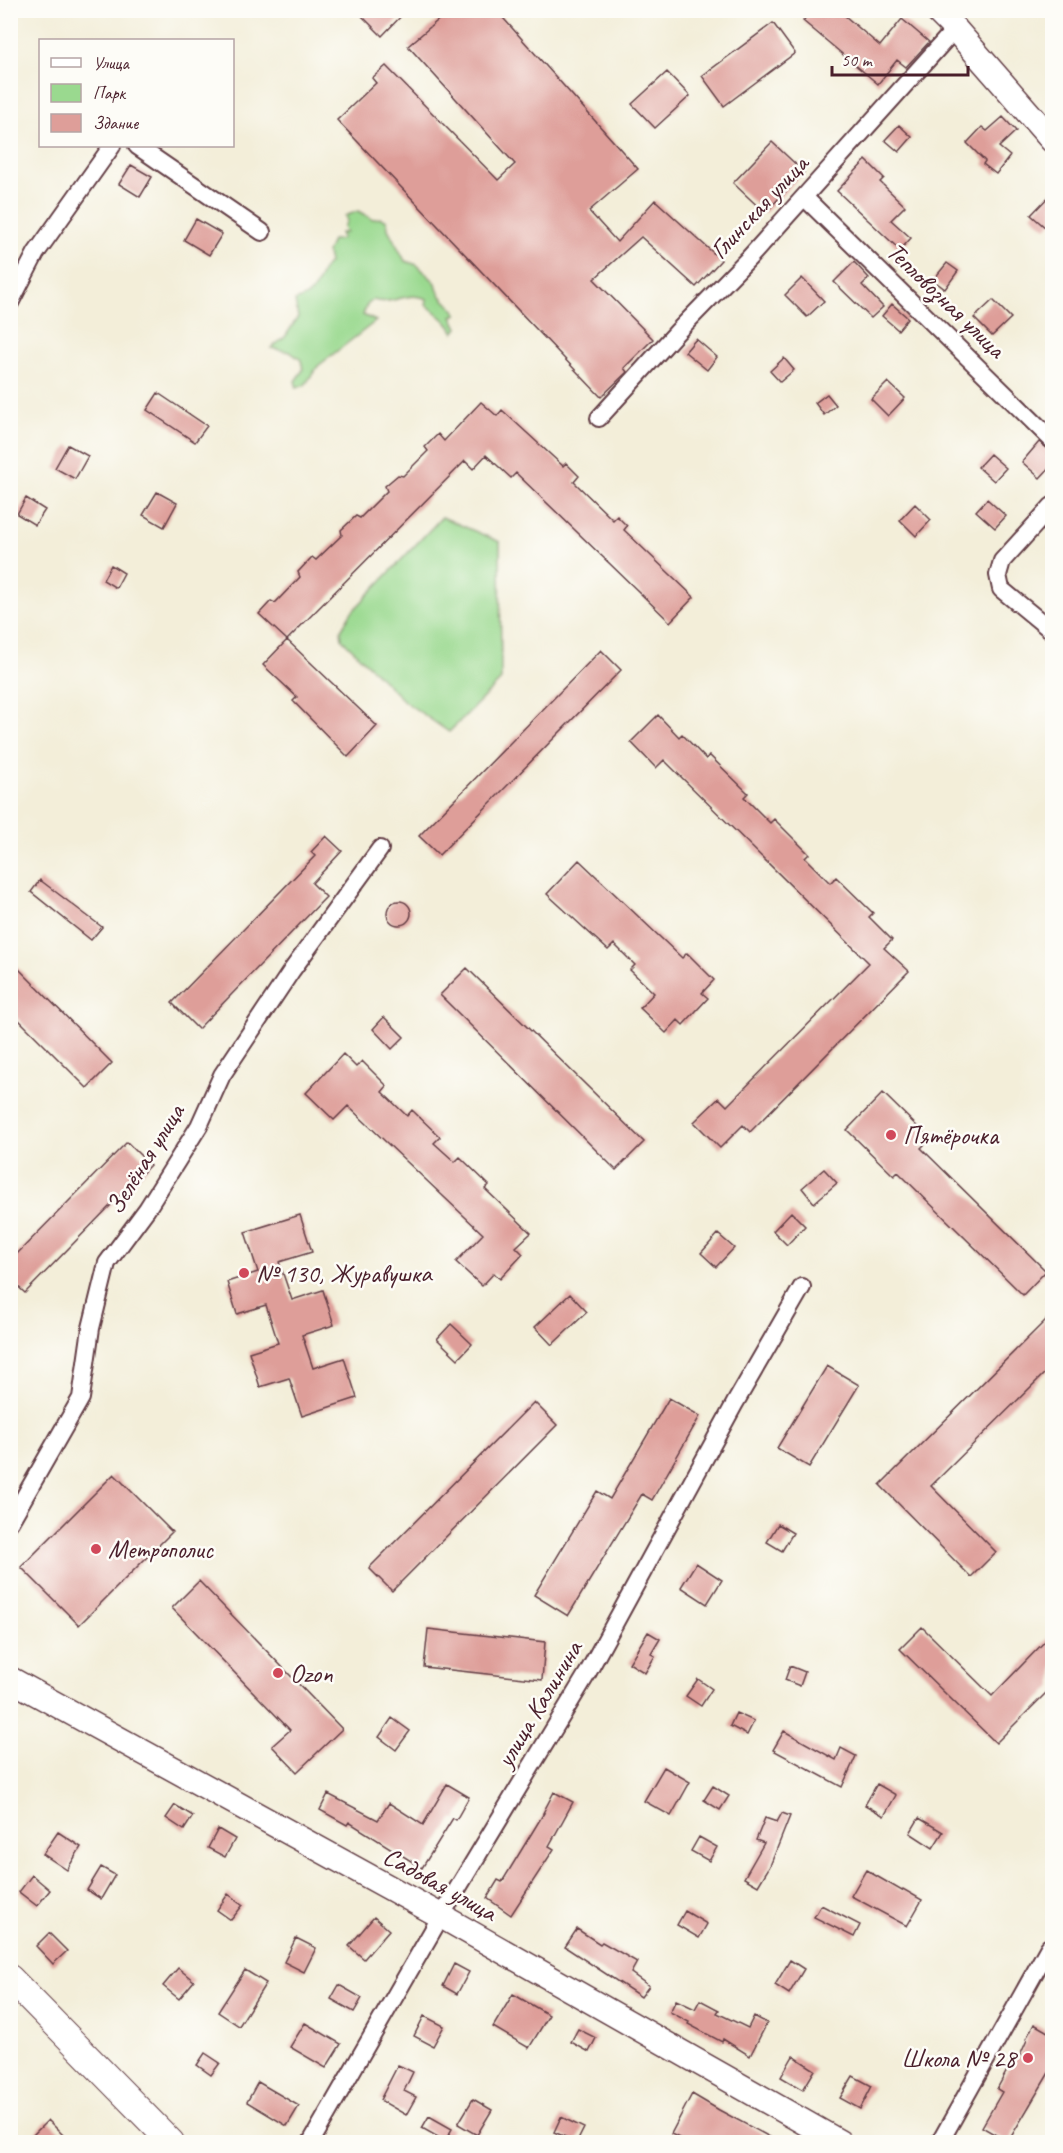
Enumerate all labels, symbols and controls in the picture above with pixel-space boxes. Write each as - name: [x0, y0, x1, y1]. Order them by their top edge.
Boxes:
- legend: [39, 39, 234, 147]
- scale bar: [832, 39, 968, 77]
- text: 50 m: [841, 49, 874, 71]
- text: Улица: [93, 52, 130, 74]
- text: Парк: [93, 82, 127, 104]
- text: Здание: [93, 112, 139, 134]
- street label: Глинская улица: [703, 146, 817, 266]
- street label: Тепловозная улица: [879, 235, 1014, 367]
- street label: Зелёная улица: [98, 1097, 193, 1220]
- place label: Пятёрочка: [903, 1119, 1000, 1152]
- marker: Пятёрочка: [884, 1128, 898, 1142]
- place label: № 130, Журавушка: [256, 1257, 433, 1290]
- marker: № 130, Журавушка: [237, 1266, 251, 1280]
- place label: Метрополис: [108, 1533, 214, 1566]
- marker: Метрополис: [89, 1542, 103, 1556]
- street label: улица Калинина: [487, 1633, 591, 1775]
- place label: Ozon: [290, 1657, 333, 1690]
- marker: Ozon: [271, 1666, 285, 1680]
- street label: Садовая улица: [377, 1839, 504, 1929]
- place label: Школа № 28: [901, 2042, 1018, 2075]
- marker: Школа № 28: [1021, 2051, 1035, 2065]

